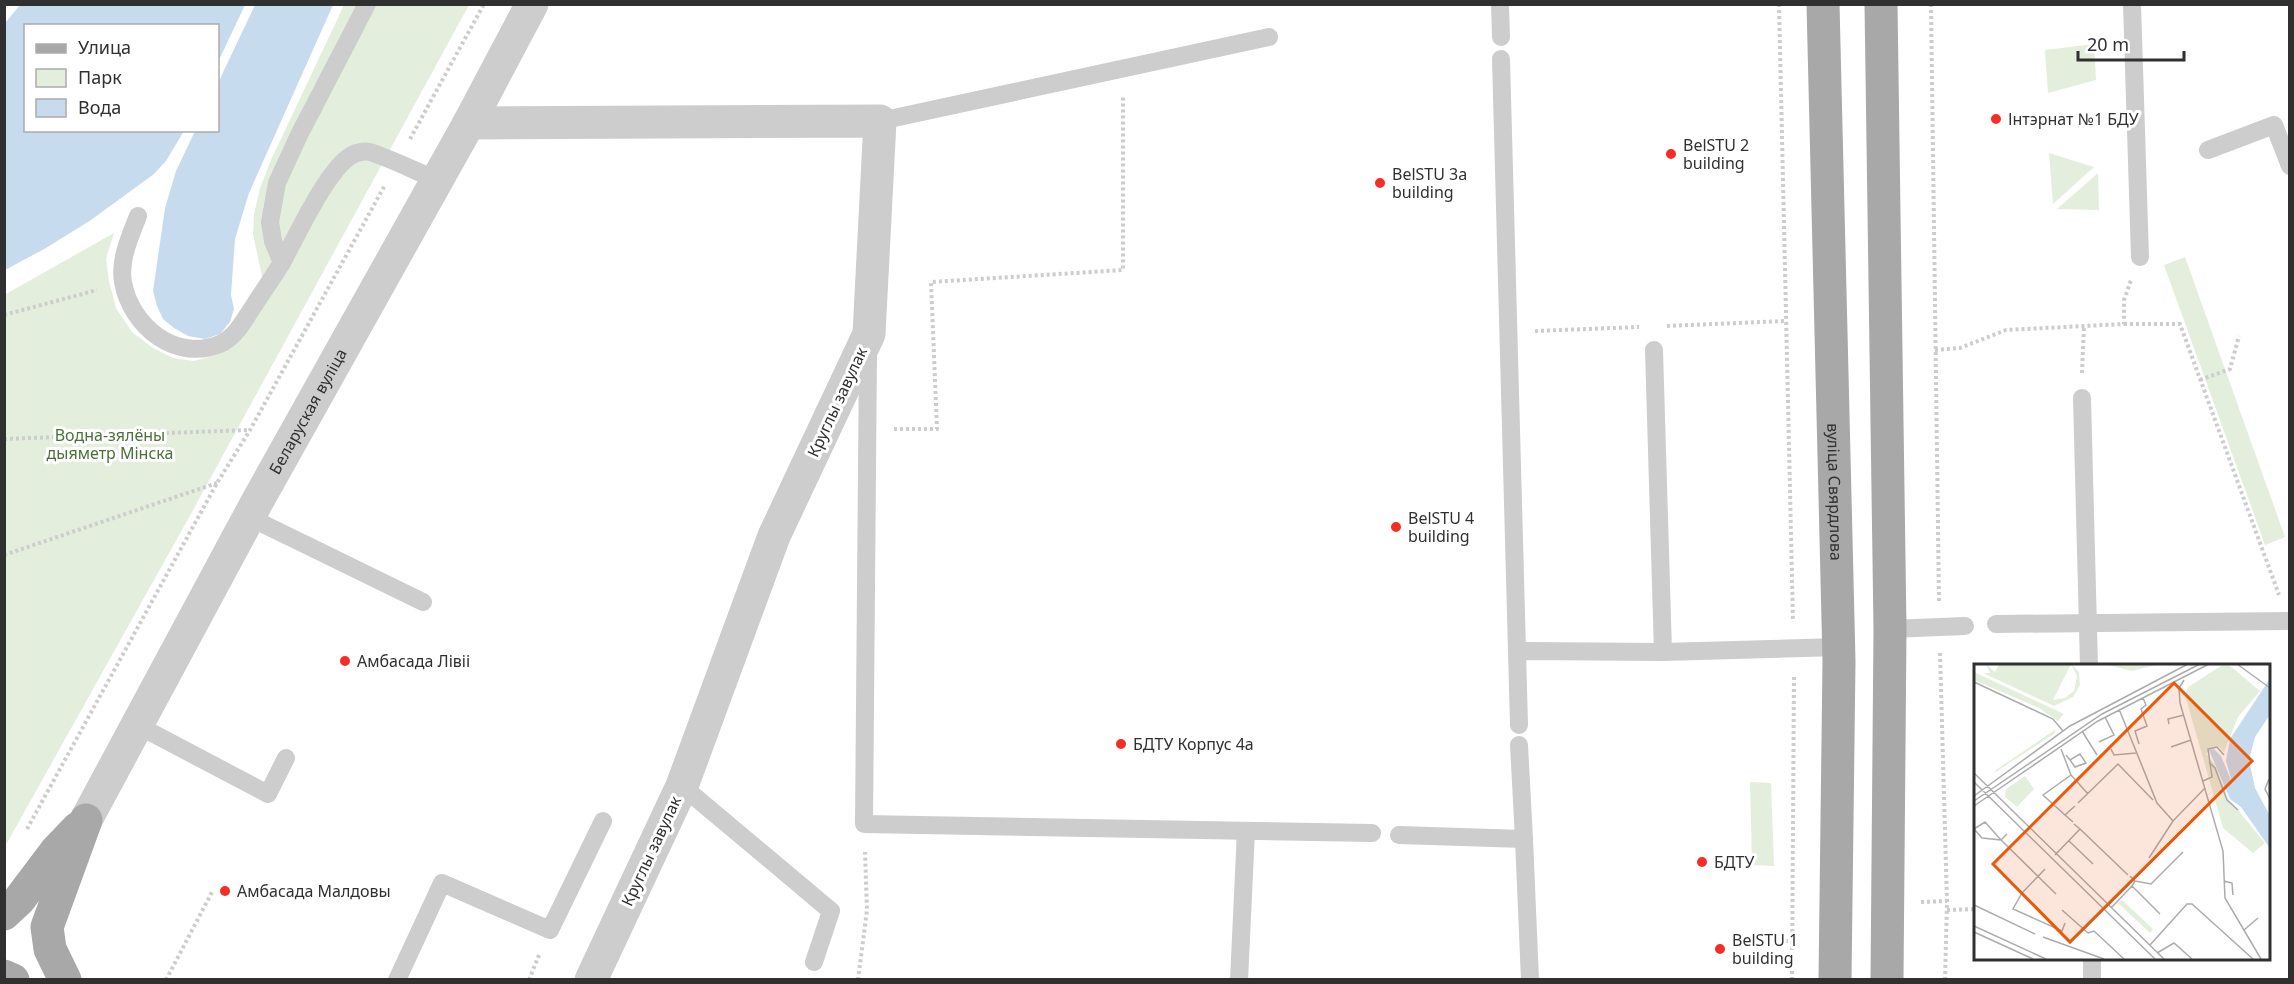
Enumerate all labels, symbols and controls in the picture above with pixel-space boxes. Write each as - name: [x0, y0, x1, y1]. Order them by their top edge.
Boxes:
- legend: [24, 24, 219, 132]
- scale bar: [2078, 24, 2184, 62]
- text: 20 m: [2087, 32, 2129, 56]
- text: Улица: [78, 35, 131, 59]
- text: Парк: [78, 65, 122, 89]
- text: Вода: [78, 95, 121, 119]
- place label: Інтэрнат №1 БДУ: [2008, 108, 2139, 130]
- marker: Інтэрнат №1 БДУ: [1989, 112, 2003, 126]
- place label: BelSTU 2 building: [1683, 134, 1749, 174]
- marker: BelSTU 2 building: [1664, 147, 1678, 161]
- place label: BelSTU 3a building: [1392, 163, 1467, 203]
- marker: BelSTU 3a building: [1373, 176, 1387, 190]
- street label: Круглы завулак: [802, 343, 872, 461]
- street label: Беларуская вуліца: [264, 344, 352, 478]
- street label: вуліца Свярдлова: [1822, 423, 1848, 561]
- park label: Водна-зялёны дыяметр Мінска: [47, 424, 173, 464]
- place label: BelSTU 4 building: [1408, 507, 1474, 547]
- marker: BelSTU 4 building: [1389, 520, 1403, 534]
- place label: Амбасада Лівіі: [357, 650, 470, 672]
- marker: Амбасада Лівіі: [338, 654, 352, 668]
- inset map: [1974, 664, 2270, 960]
- place label: БДТУ Корпус 4а: [1133, 733, 1254, 755]
- marker: БДТУ Корпус 4а: [1114, 737, 1128, 751]
- street label: Круглы завулак: [616, 792, 686, 910]
- place label: БДТУ: [1714, 851, 1754, 873]
- marker: БДТУ: [1695, 855, 1709, 869]
- place label: Амбасада Малдовы: [237, 880, 391, 902]
- marker: Амбасада Малдовы: [218, 884, 232, 898]
- place label: BelSTU 1 building: [1732, 929, 1798, 969]
- marker: BelSTU 1 building: [1713, 942, 1727, 956]

